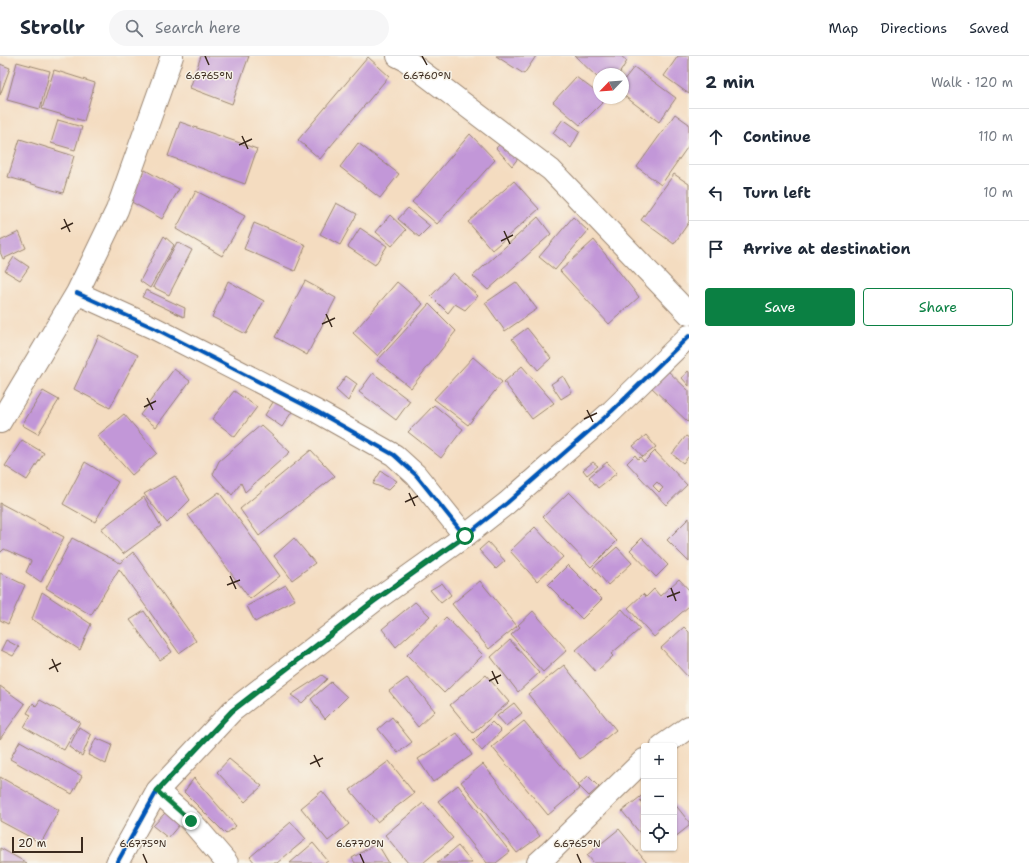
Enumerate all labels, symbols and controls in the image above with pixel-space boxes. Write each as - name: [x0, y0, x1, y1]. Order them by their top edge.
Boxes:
- search box: [109, 10, 389, 46]
- text: Strollr: [20, 15, 85, 40]
- icon: search: [123, 17, 145, 39]
- text: Search here: [155, 18, 241, 38]
- text: Map: [829, 19, 859, 37]
- text: Directions: [881, 19, 947, 37]
- text: Saved: [969, 19, 1009, 37]
- north arrow: [593, 68, 629, 104]
- text: 6.6765°N: [185, 69, 233, 82]
- text: 6.6760°N: [403, 69, 451, 82]
- text: 2 min: [705, 71, 755, 93]
- text: Walk · 120 m: [931, 74, 1013, 91]
- icon: ahead: [705, 126, 727, 148]
- text: Continue: [743, 127, 811, 147]
- text: 110 m: [978, 128, 1013, 145]
- icon: left: [705, 182, 727, 204]
- text: Turn left: [743, 183, 811, 203]
- text: 10 m: [983, 184, 1013, 201]
- icon: arrive: [705, 238, 727, 260]
- text: Arrive at destination: [743, 239, 911, 259]
- button: Save: [705, 288, 855, 326]
- button: Share: [863, 288, 1013, 326]
- route start: [456, 527, 474, 545]
- map controls: [641, 743, 677, 851]
- button: +: [641, 743, 677, 779]
- button: −: [641, 779, 677, 815]
- route end: [182, 812, 200, 830]
- button: locate: [641, 815, 677, 851]
- scale bar: [12, 835, 83, 854]
- text: 20 m: [18, 836, 46, 851]
- text: 6.6775°N: [120, 837, 166, 850]
- text: 6.6770°N: [336, 837, 384, 850]
- text: 6.6765°N: [553, 837, 601, 850]

